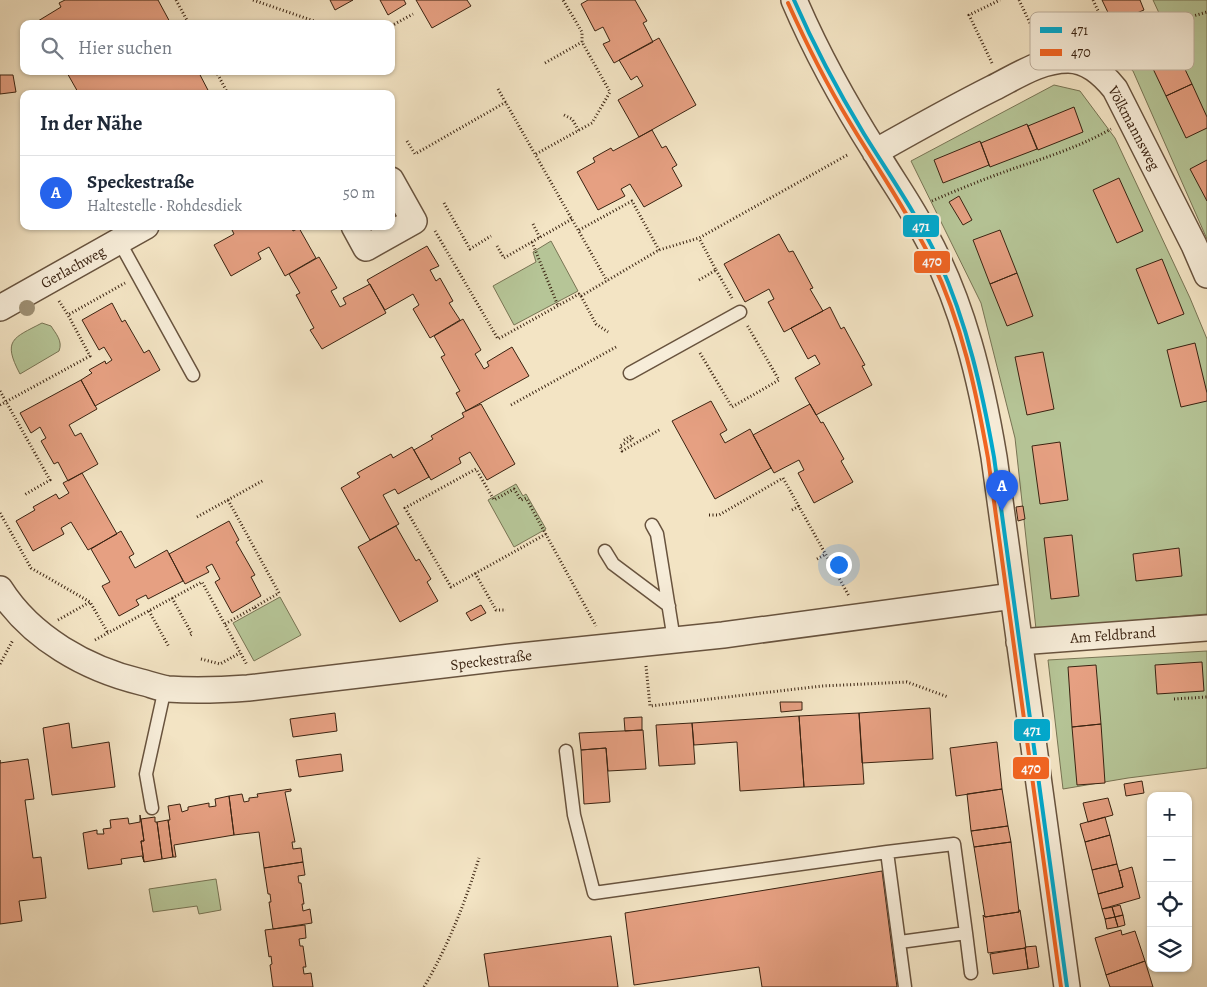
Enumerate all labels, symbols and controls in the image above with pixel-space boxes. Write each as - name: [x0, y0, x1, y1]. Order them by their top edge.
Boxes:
- legend: [1030, 12, 1194, 70]
- search box: [20, 20, 395, 75]
- text: 471: [1071, 21, 1088, 40]
- icon: search: [38, 34, 66, 62]
- text: Hier suchen: [78, 35, 172, 61]
- text: 470: [1071, 43, 1091, 62]
- street label: Völkmannsweg: [1103, 81, 1165, 174]
- text: In der Nähe: [40, 109, 142, 137]
- text: Speckestraße: [87, 169, 194, 195]
- text: A: [51, 182, 61, 204]
- text: 50 m: [343, 182, 375, 204]
- text: Haltestelle · Rohdesdiek: [87, 195, 242, 217]
- line badge: 471: [902, 214, 940, 238]
- text: 471: [912, 217, 930, 236]
- street label: Gerlachweg: [37, 241, 109, 293]
- line badge: 470: [913, 250, 951, 274]
- text: 470: [922, 252, 942, 271]
- pin: A: [986, 470, 1018, 511]
- your location: [826, 552, 852, 578]
- street label: Am Feldbrand: [1068, 622, 1157, 648]
- street label: Speckestraße: [449, 645, 533, 675]
- line badge: 471: [1013, 718, 1051, 742]
- text: 471: [1023, 721, 1041, 740]
- line badge: 470: [1012, 756, 1050, 780]
- text: 470: [1021, 759, 1041, 778]
- map controls: [1147, 792, 1192, 972]
- button: +: [1147, 792, 1192, 837]
- button: −: [1147, 837, 1192, 882]
- button: locate: [1147, 882, 1192, 927]
- button: layers: [1147, 927, 1192, 972]

